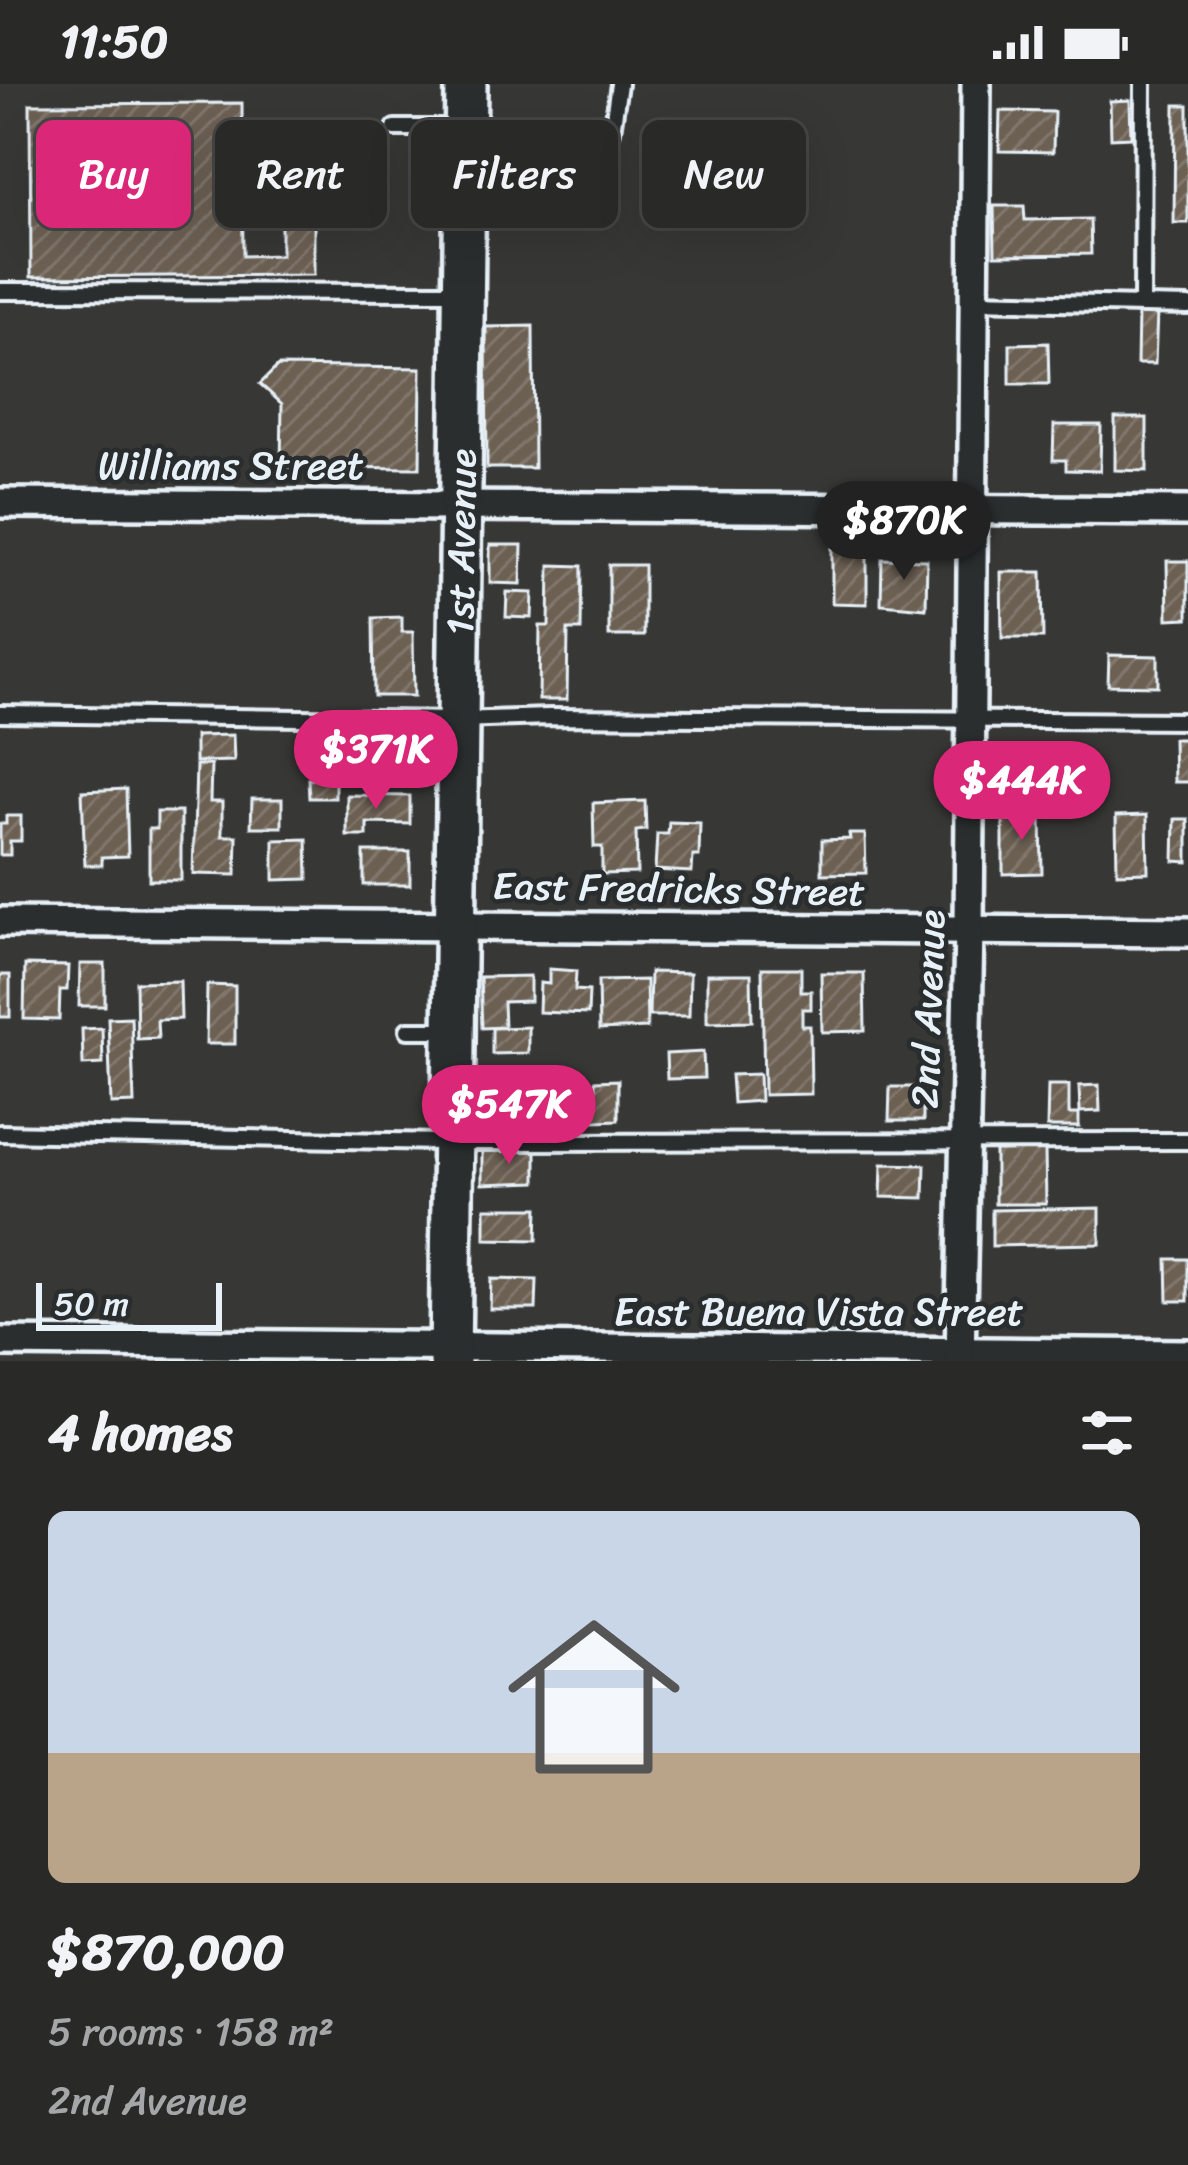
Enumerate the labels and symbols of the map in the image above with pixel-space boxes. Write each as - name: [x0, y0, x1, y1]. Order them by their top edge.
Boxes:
- street label: Williams Street: [98, 431, 364, 500]
- street label: 1st Avenue: [425, 448, 496, 636]
- pin: $870K: [820, 481, 988, 583]
- pin: $371K: [292, 710, 460, 812]
- pin: $444K: [938, 741, 1106, 843]
- street label: East Fredricks Street: [492, 851, 866, 926]
- street label: 2nd Avenue: [890, 908, 965, 1110]
- pin: $547K: [425, 1065, 593, 1167]
- scale bar: [36, 1277, 222, 1330]
- street label: East Buena Vista Street: [614, 1277, 1024, 1346]

